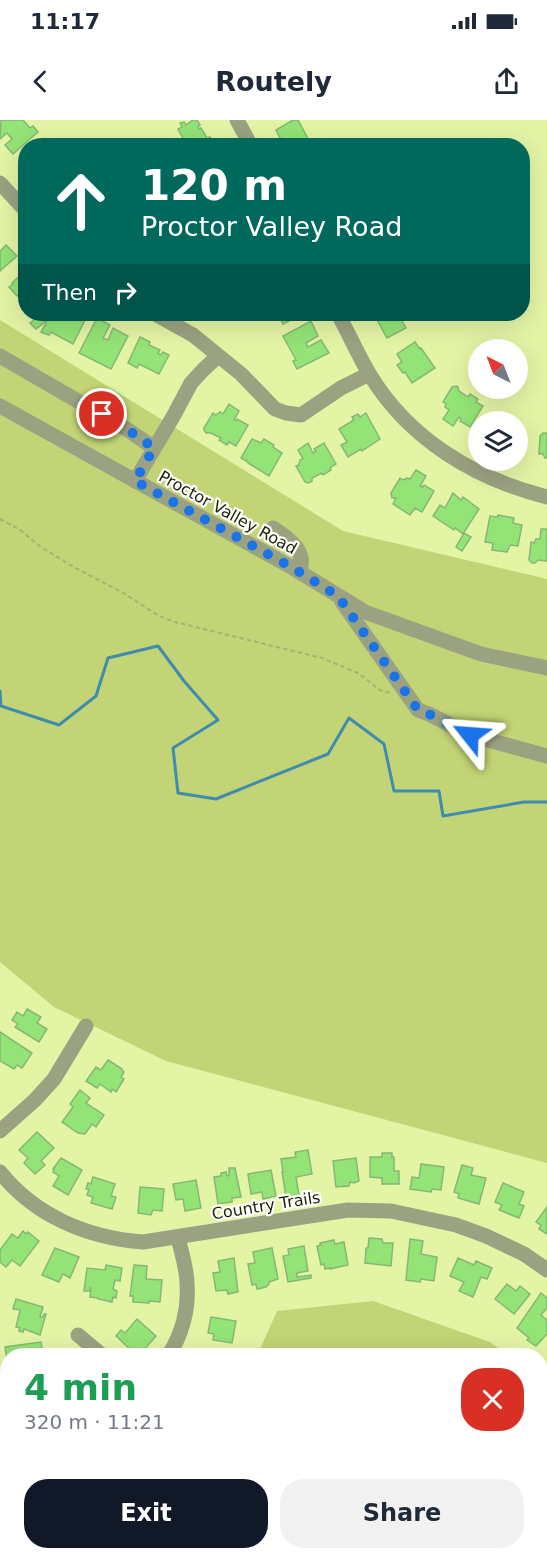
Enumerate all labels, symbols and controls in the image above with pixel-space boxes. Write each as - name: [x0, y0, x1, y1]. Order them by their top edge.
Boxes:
- text: 11:17: [30, 9, 100, 34]
- icon: back: [24, 65, 57, 98]
- icon: share: [490, 65, 523, 98]
- text: Routely: [215, 66, 332, 97]
- text: 120 m: [141, 161, 287, 210]
- icon: ahead: [42, 162, 120, 240]
- text: Proctor Valley Road: [141, 211, 402, 242]
- icon: right: [109, 276, 142, 309]
- text: Then: [42, 280, 97, 305]
- north arrow: [468, 339, 528, 399]
- map controls: [468, 339, 528, 471]
- pin: [76, 388, 127, 439]
- icon: arrive: [85, 397, 118, 430]
- button: layers: [468, 411, 528, 471]
- street label: Proctor Valley Road: [155, 467, 300, 558]
- position arrow: [438, 703, 502, 767]
- street label: Country Trails: [210, 1188, 322, 1223]
- text: 4 min: [24, 1367, 137, 1408]
- button: close: [461, 1368, 524, 1431]
- text: 320 m · 11:21: [24, 1410, 165, 1434]
- button: Exit: [24, 1479, 268, 1548]
- button: Share: [280, 1479, 524, 1548]

